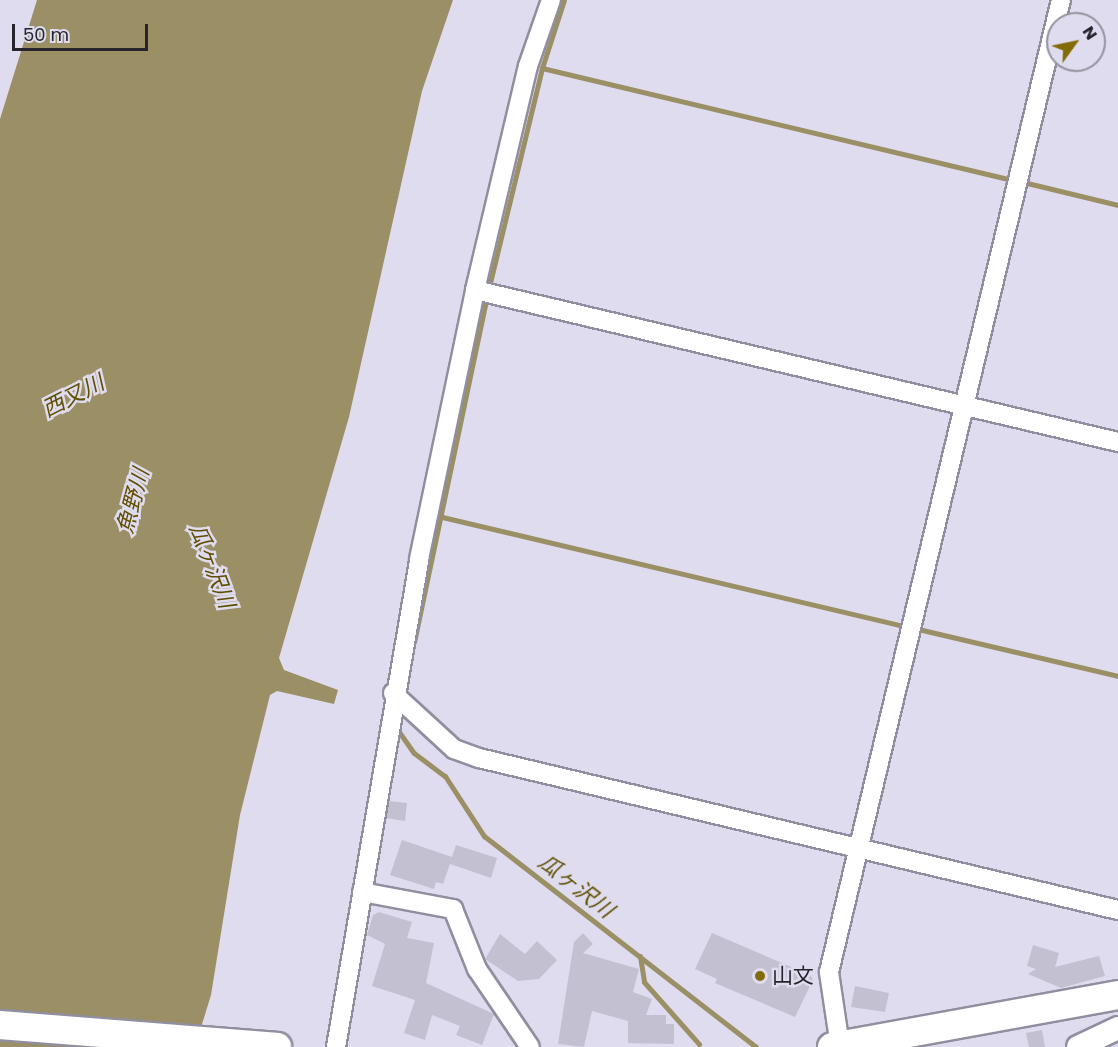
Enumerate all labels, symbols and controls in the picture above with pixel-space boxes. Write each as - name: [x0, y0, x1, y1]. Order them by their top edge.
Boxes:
- scale bar: [15, 12, 152, 50]
- north arrow: [1046, 12, 1106, 72]
- text: 50 m: [23, 22, 69, 47]
- text: N: [1077, 22, 1103, 44]
- water label: 西又川: [38, 369, 108, 423]
- water label: 魚野川: [112, 466, 154, 536]
- water label: 瓜ヶ沢川: [184, 520, 240, 612]
- water label: 瓜ヶ沢川: [533, 849, 619, 923]
- place label: 山文: [772, 963, 814, 989]
- marker: 山文: [753, 969, 767, 983]

